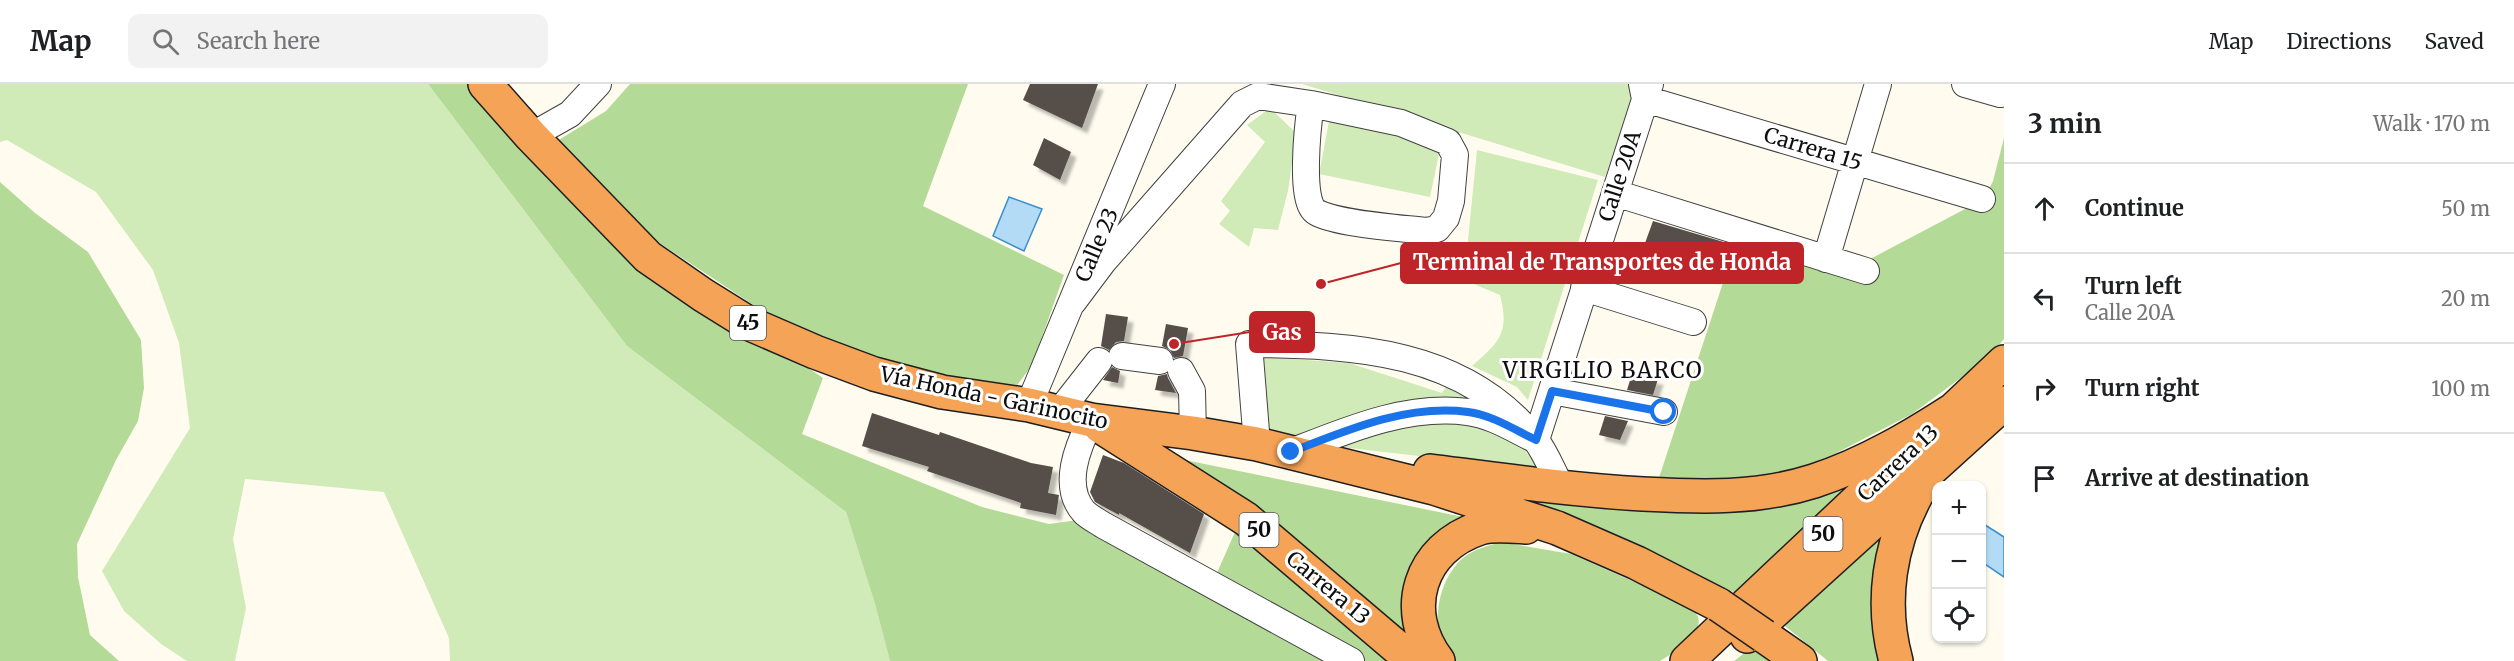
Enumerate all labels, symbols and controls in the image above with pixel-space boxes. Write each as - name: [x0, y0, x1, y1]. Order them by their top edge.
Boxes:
- search box: [128, 14, 548, 68]
- text: Map: [30, 23, 92, 59]
- icon: search: [149, 25, 182, 58]
- text: Search here: [197, 27, 320, 55]
- text: Map: [2209, 28, 2253, 55]
- text: Directions: [2286, 28, 2391, 55]
- text: Saved: [2424, 28, 2484, 55]
- text: 3 min: [2028, 107, 2102, 140]
- text: Walk · 170 m: [2373, 111, 2490, 136]
- street label: Carrera 15: [1761, 121, 1865, 176]
- street label: Calle 20A: [1592, 127, 1647, 225]
- icon: ahead: [2028, 192, 2061, 225]
- text: Continue: [2085, 194, 2184, 222]
- text: 50 m: [2441, 196, 2490, 221]
- street label: Calle 23: [1069, 204, 1124, 286]
- callout: Terminal de Transportes de Honda: [1401, 243, 1803, 283]
- text: Terminal de Transportes de Honda: [1413, 248, 1791, 276]
- text: Turn left: [2085, 272, 2182, 300]
- icon: left: [2028, 282, 2061, 315]
- text: 20 m: [2441, 286, 2490, 311]
- text: Calle 20A: [2085, 300, 2175, 325]
- road number: 45: [730, 306, 766, 340]
- callout: Gas: [1250, 312, 1314, 352]
- text: Gas: [1262, 318, 1302, 346]
- district label: VIRGILIO BARCO: [1502, 356, 1703, 384]
- street label: Vía Honda - Garinocito: [877, 360, 1110, 435]
- icon: right: [2028, 372, 2061, 405]
- text: Turn right: [2085, 374, 2199, 402]
- text: 100 m: [2431, 376, 2490, 401]
- route start: [1650, 398, 1676, 424]
- street label: Carrera 13: [1852, 418, 1944, 507]
- route end: [1277, 438, 1303, 464]
- icon: arrive: [2028, 462, 2061, 495]
- text: Arrive at destination: [2085, 464, 2309, 492]
- map controls: [1932, 481, 1986, 643]
- button: +: [1932, 481, 1986, 535]
- road number: 50: [1240, 513, 1278, 547]
- road number: 50: [1804, 517, 1842, 551]
- button: −: [1932, 535, 1986, 589]
- street label: Carrera 13: [1281, 545, 1376, 630]
- button: locate: [1932, 589, 1986, 643]

